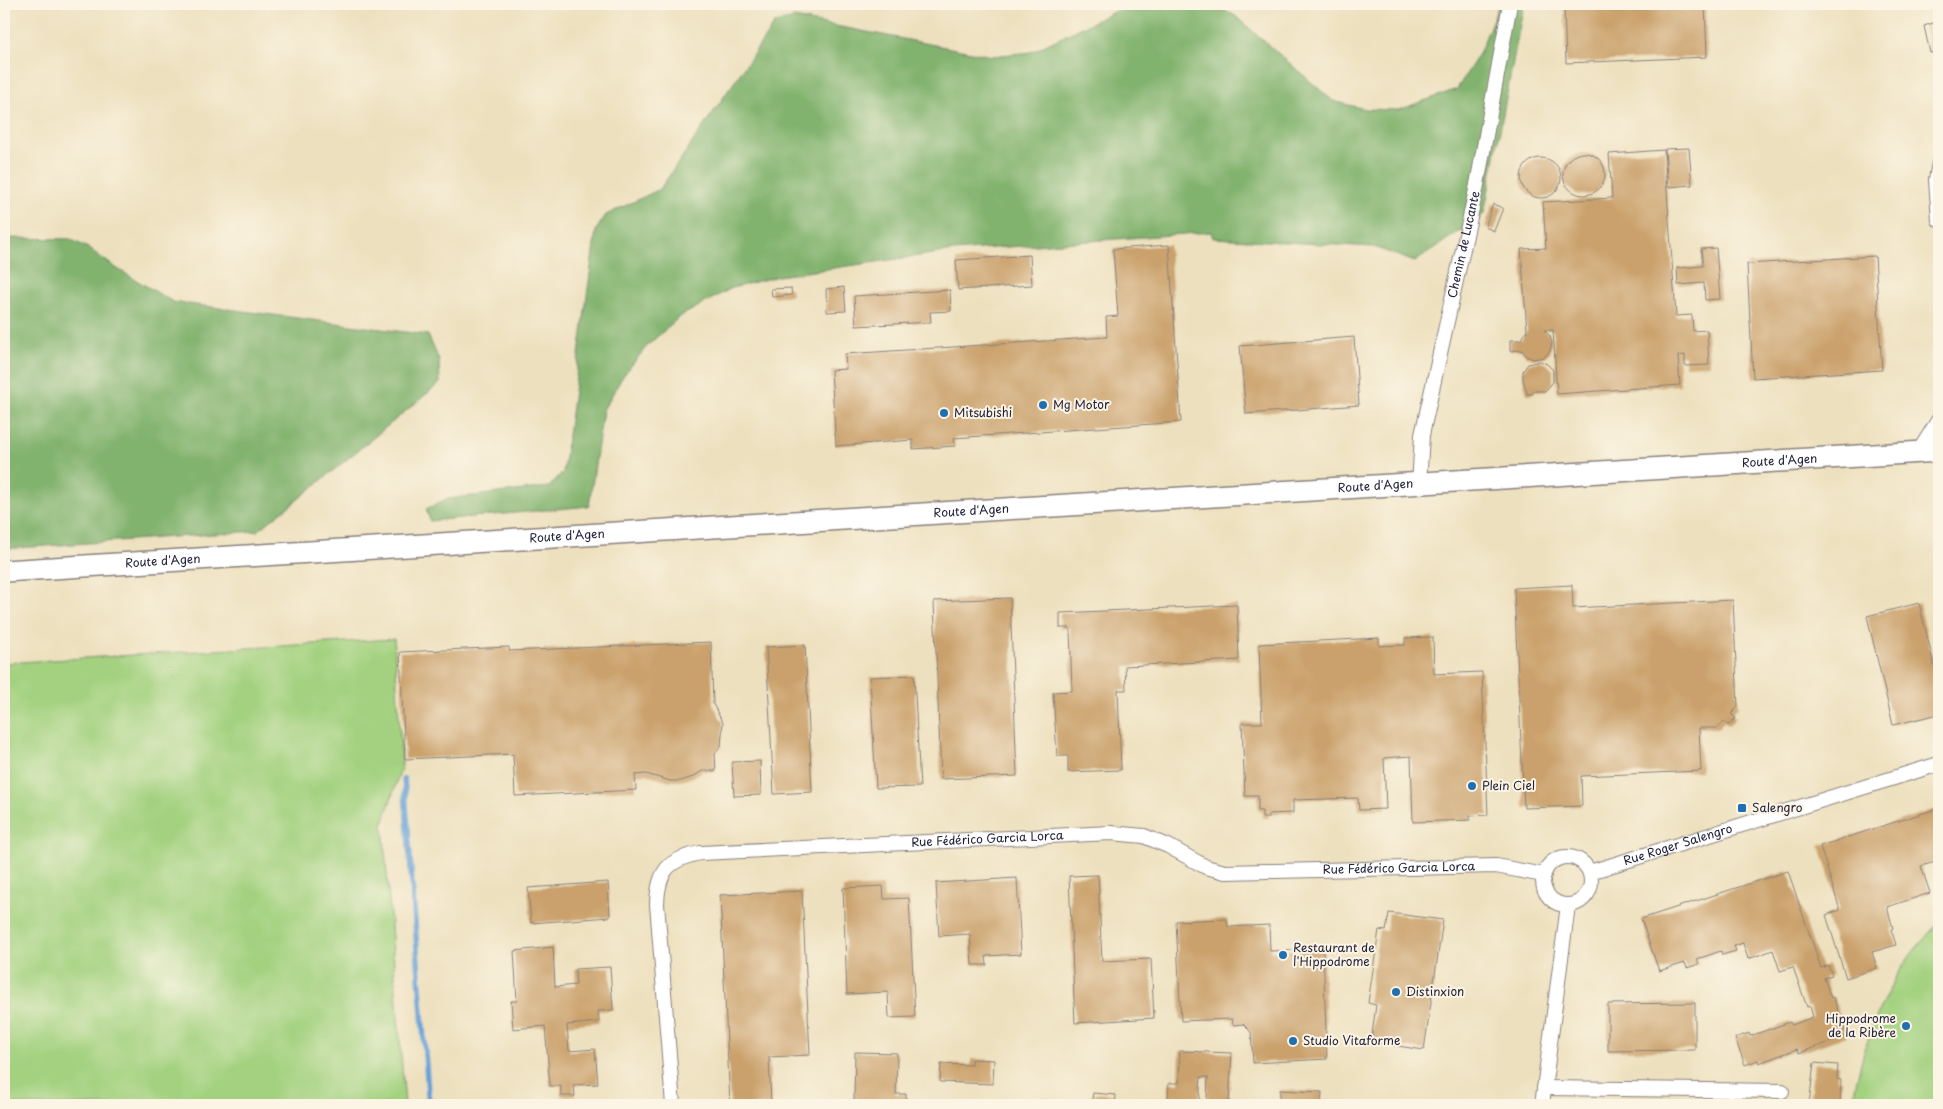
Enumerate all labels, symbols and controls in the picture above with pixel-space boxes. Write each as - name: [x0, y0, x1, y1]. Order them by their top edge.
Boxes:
- street label: Chemin de Lucante: [1442, 189, 1484, 300]
- place label: Mg Motor: [1053, 395, 1110, 413]
- marker: Mg Motor: [1037, 399, 1049, 411]
- place label: Mitsubishi: [954, 403, 1012, 421]
- marker: Mitsubishi: [938, 407, 950, 419]
- street label: Route d'Agen: [1741, 449, 1818, 471]
- street label: Route d'Agen: [1337, 474, 1414, 496]
- street label: Route d'Agen: [933, 499, 1009, 521]
- street label: Route d'Agen: [529, 524, 605, 546]
- street label: Route d'Agen: [124, 549, 201, 571]
- place label: Plein Ciel: [1482, 776, 1535, 794]
- marker: Plein Ciel: [1466, 780, 1478, 792]
- place label: Salengro: [1752, 798, 1803, 816]
- marker: Salengro: [1736, 802, 1748, 814]
- street label: Rue Roger Salengro: [1621, 818, 1735, 869]
- street label: Rue Fédérico Garcia Lorca: [911, 825, 1064, 851]
- street label: Rue Fédérico Garcia Lorca: [1323, 856, 1476, 878]
- place label: Restaurant de l'Hippodrome: [1293, 938, 1375, 970]
- marker: Restaurant de l'Hippodrome: [1277, 949, 1289, 961]
- place label: Distinxion: [1406, 982, 1464, 1000]
- marker: Distinxion: [1390, 986, 1402, 998]
- place label: Hippodrome de la Ribère: [1826, 1009, 1896, 1041]
- marker: Hippodrome de la Ribère: [1900, 1020, 1912, 1032]
- place label: Studio Vitaforme: [1303, 1031, 1400, 1049]
- marker: Studio Vitaforme: [1287, 1035, 1299, 1047]

